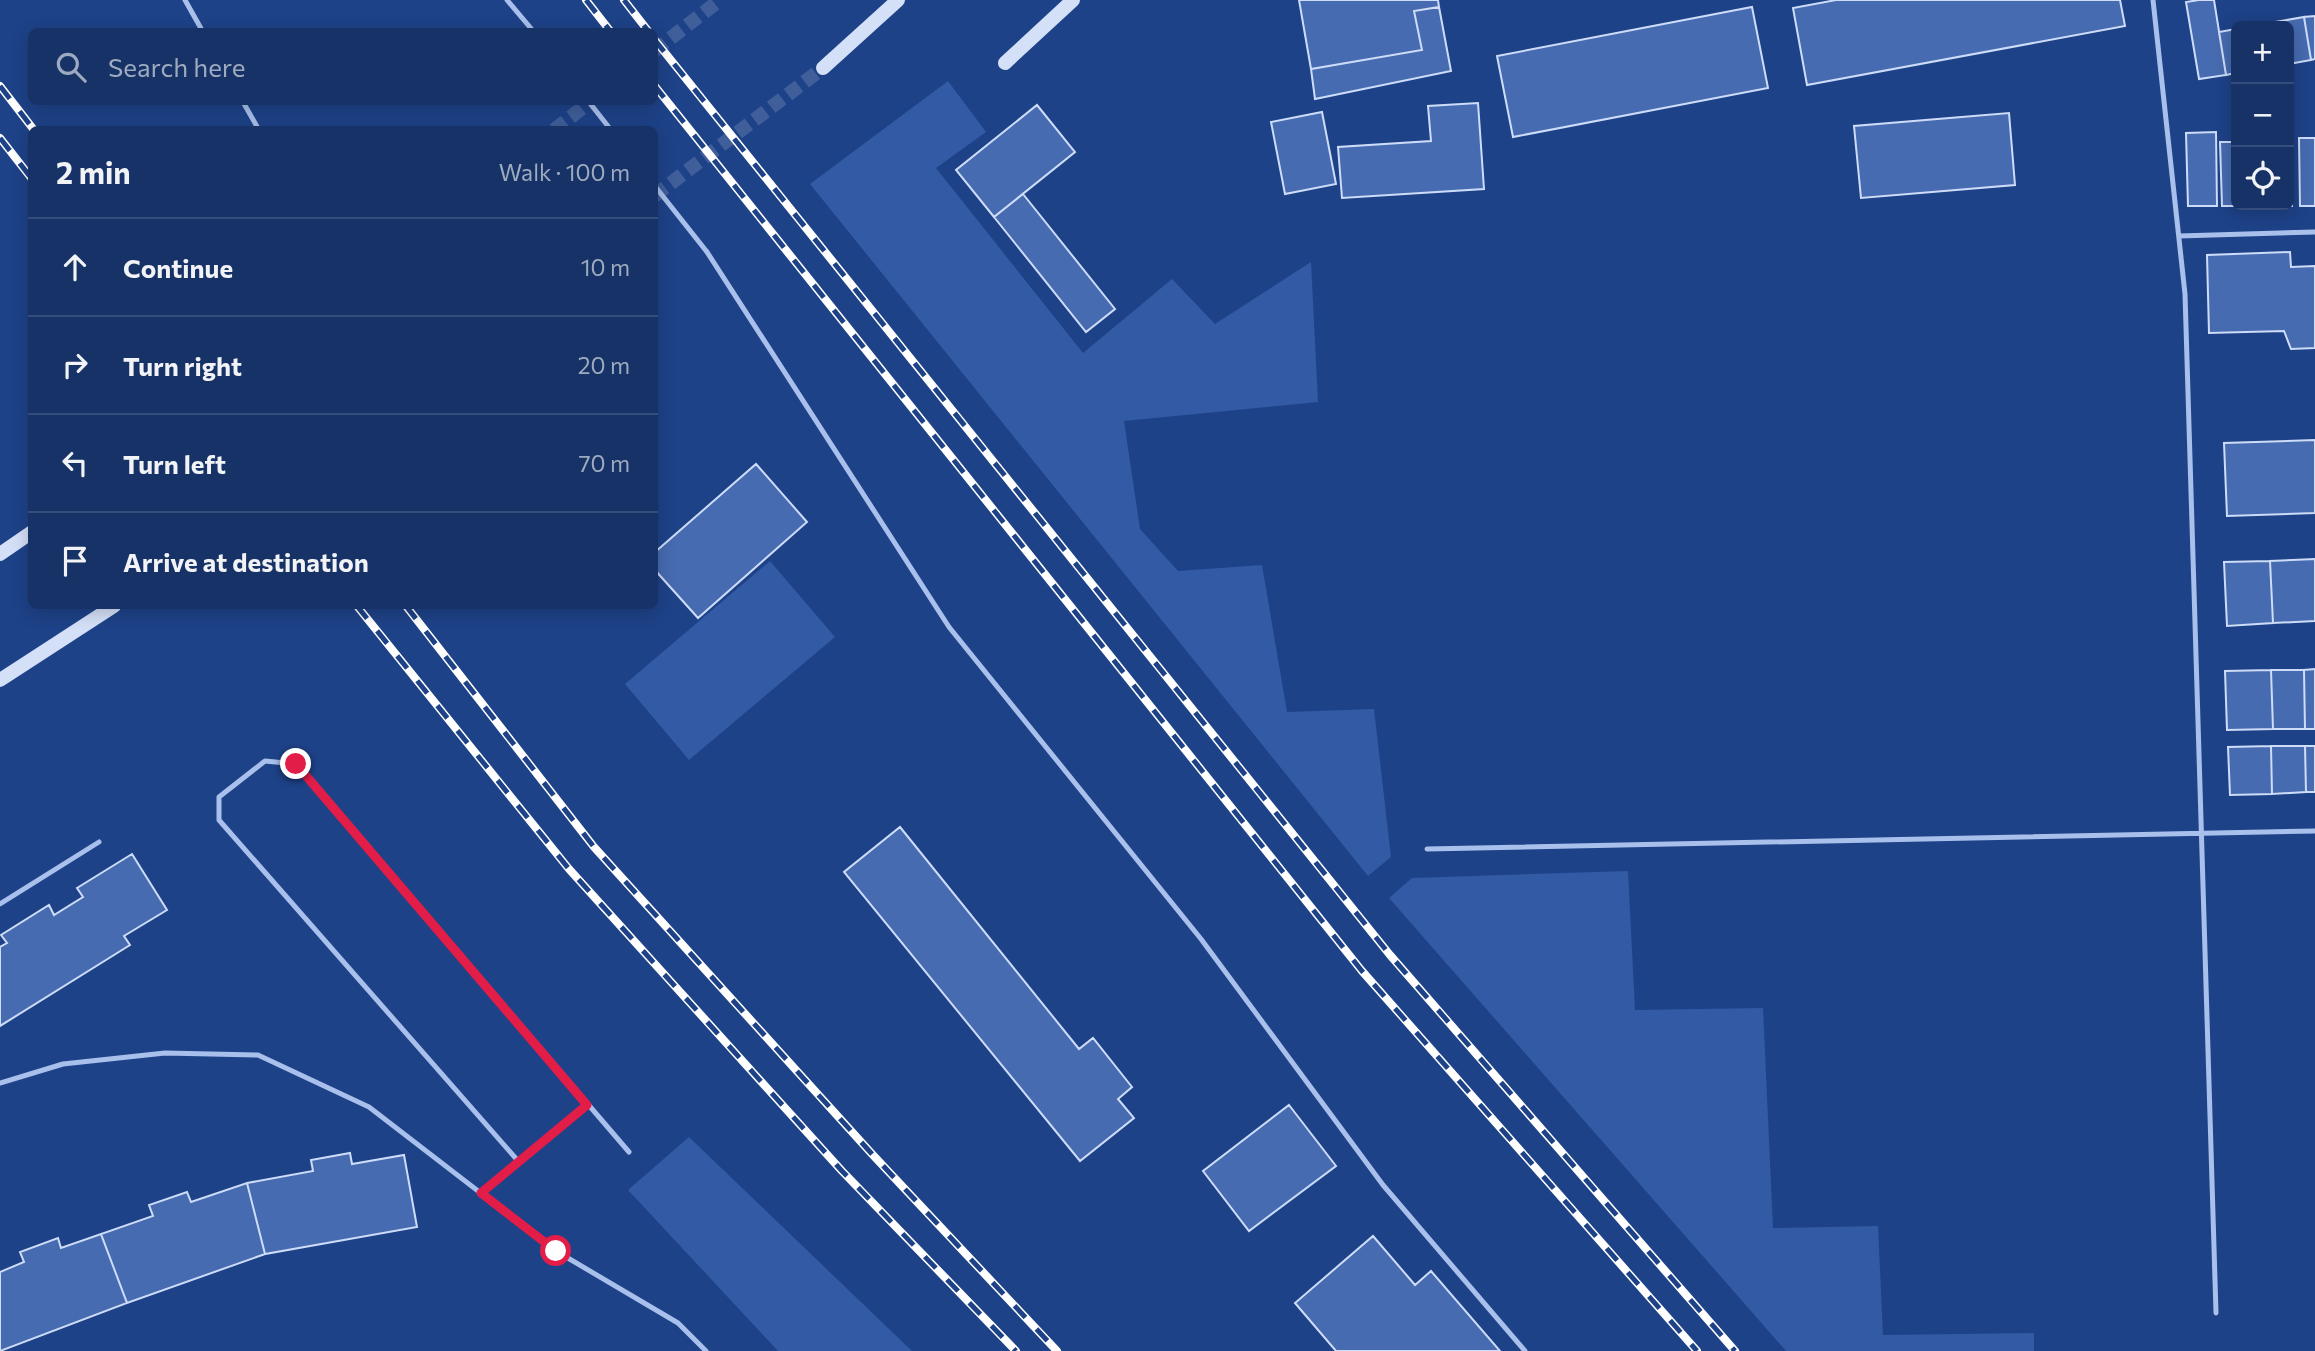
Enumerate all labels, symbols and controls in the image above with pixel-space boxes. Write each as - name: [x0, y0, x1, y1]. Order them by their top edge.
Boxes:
- map controls: [2231, 21, 2294, 210]
- button: +: [2231, 21, 2294, 84]
- search box: [28, 28, 658, 105]
- icon: search: [52, 48, 90, 86]
- text: Search here: [108, 51, 246, 82]
- button: −: [2231, 84, 2294, 147]
- button: locate: [2231, 147, 2294, 210]
- text: 2 min: [56, 153, 131, 190]
- text: Walk · 100 m: [499, 158, 630, 186]
- icon: ahead: [56, 248, 94, 286]
- text: Continue: [123, 252, 233, 283]
- text: 10 m: [581, 253, 630, 281]
- icon: right: [56, 346, 94, 384]
- text: Turn right: [123, 350, 242, 381]
- text: 20 m: [578, 351, 630, 379]
- icon: left: [56, 444, 94, 482]
- text: Turn left: [123, 448, 226, 479]
- text: 70 m: [578, 449, 630, 477]
- icon: arrive: [56, 542, 94, 580]
- text: Arrive at destination: [123, 546, 369, 577]
- route end: [280, 748, 311, 779]
- route start: [540, 1235, 571, 1266]

